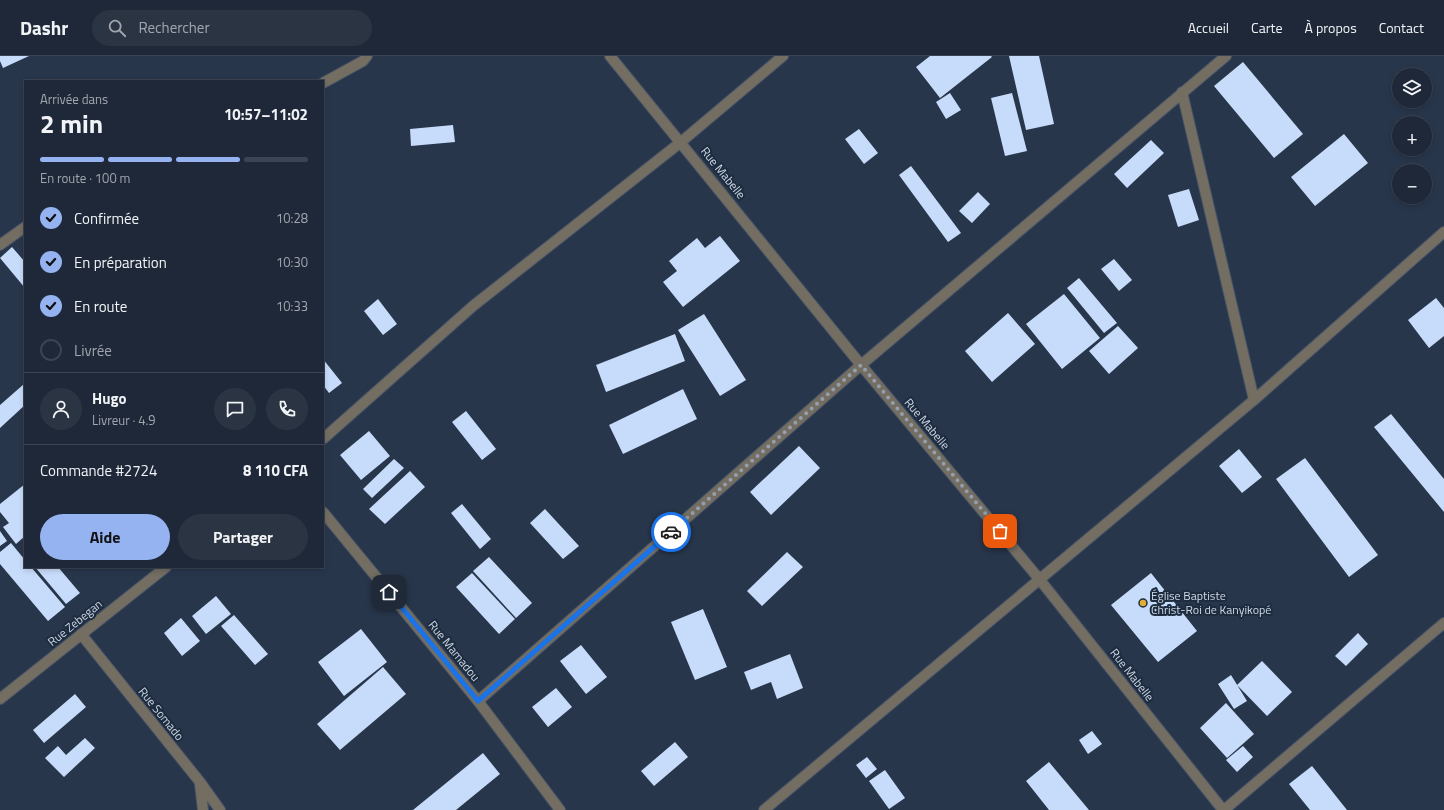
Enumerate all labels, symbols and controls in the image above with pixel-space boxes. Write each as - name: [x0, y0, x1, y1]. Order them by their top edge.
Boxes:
- search box: [92, 10, 372, 46]
- text: Dashr: [20, 13, 68, 42]
- text: Rechercher: [138, 16, 210, 39]
- icon: search: [106, 17, 128, 39]
- text: Accueil: [1188, 17, 1229, 38]
- text: Carte: [1251, 17, 1283, 38]
- text: À propos: [1305, 17, 1357, 38]
- text: Contact: [1379, 17, 1424, 38]
- map controls: [1392, 68, 1432, 204]
- button: layers: [1392, 68, 1432, 108]
- text: Arrivée dans: [40, 89, 108, 109]
- text: 10:57–11:02: [224, 103, 308, 126]
- text: 2 min: [40, 104, 103, 143]
- button: +: [1392, 116, 1432, 156]
- street label: Rue Mabelle: [696, 142, 750, 203]
- button: −: [1392, 164, 1432, 204]
- text: En route · 100 m: [40, 168, 130, 188]
- icon: check: [40, 207, 62, 229]
- text: Confirmée: [74, 207, 139, 230]
- text: 10:28: [276, 208, 308, 228]
- icon: check: [40, 251, 62, 273]
- text: En préparation: [74, 251, 167, 274]
- text: 10:30: [276, 252, 308, 272]
- icon: check: [40, 295, 62, 317]
- text: En route: [74, 295, 127, 318]
- text: 10:33: [276, 296, 308, 316]
- text: Livrée: [74, 339, 112, 362]
- text: Hugo: [92, 387, 126, 410]
- button: person: [40, 388, 82, 430]
- button: chat: [214, 388, 256, 430]
- button: phone: [266, 388, 308, 430]
- street label: Rue Mabelle: [900, 394, 955, 454]
- text: Livreur · 4.9: [92, 410, 156, 430]
- text: Commande #2724: [40, 459, 157, 482]
- text: 8 110 CFA: [243, 459, 308, 482]
- courier: [651, 512, 691, 552]
- button: Aide: [40, 514, 170, 560]
- button: Partager: [178, 514, 308, 560]
- pin: [983, 514, 1017, 548]
- icon: bag: [989, 520, 1011, 542]
- icon: car: [660, 521, 682, 543]
- pin: [372, 575, 406, 609]
- icon: home: [378, 581, 400, 603]
- place label: Église Baptiste Christ-Roi de Kanyikopé: [1151, 586, 1271, 619]
- street label: Rue Zebegan: [43, 595, 106, 651]
- marker: Église Baptiste Christ-Roi de Kanyikopé: [1138, 598, 1148, 608]
- street label: Rue Mamadou: [424, 616, 485, 685]
- street label: Rue Mabelle: [1106, 644, 1159, 705]
- street label: Rue Somado: [134, 683, 189, 745]

